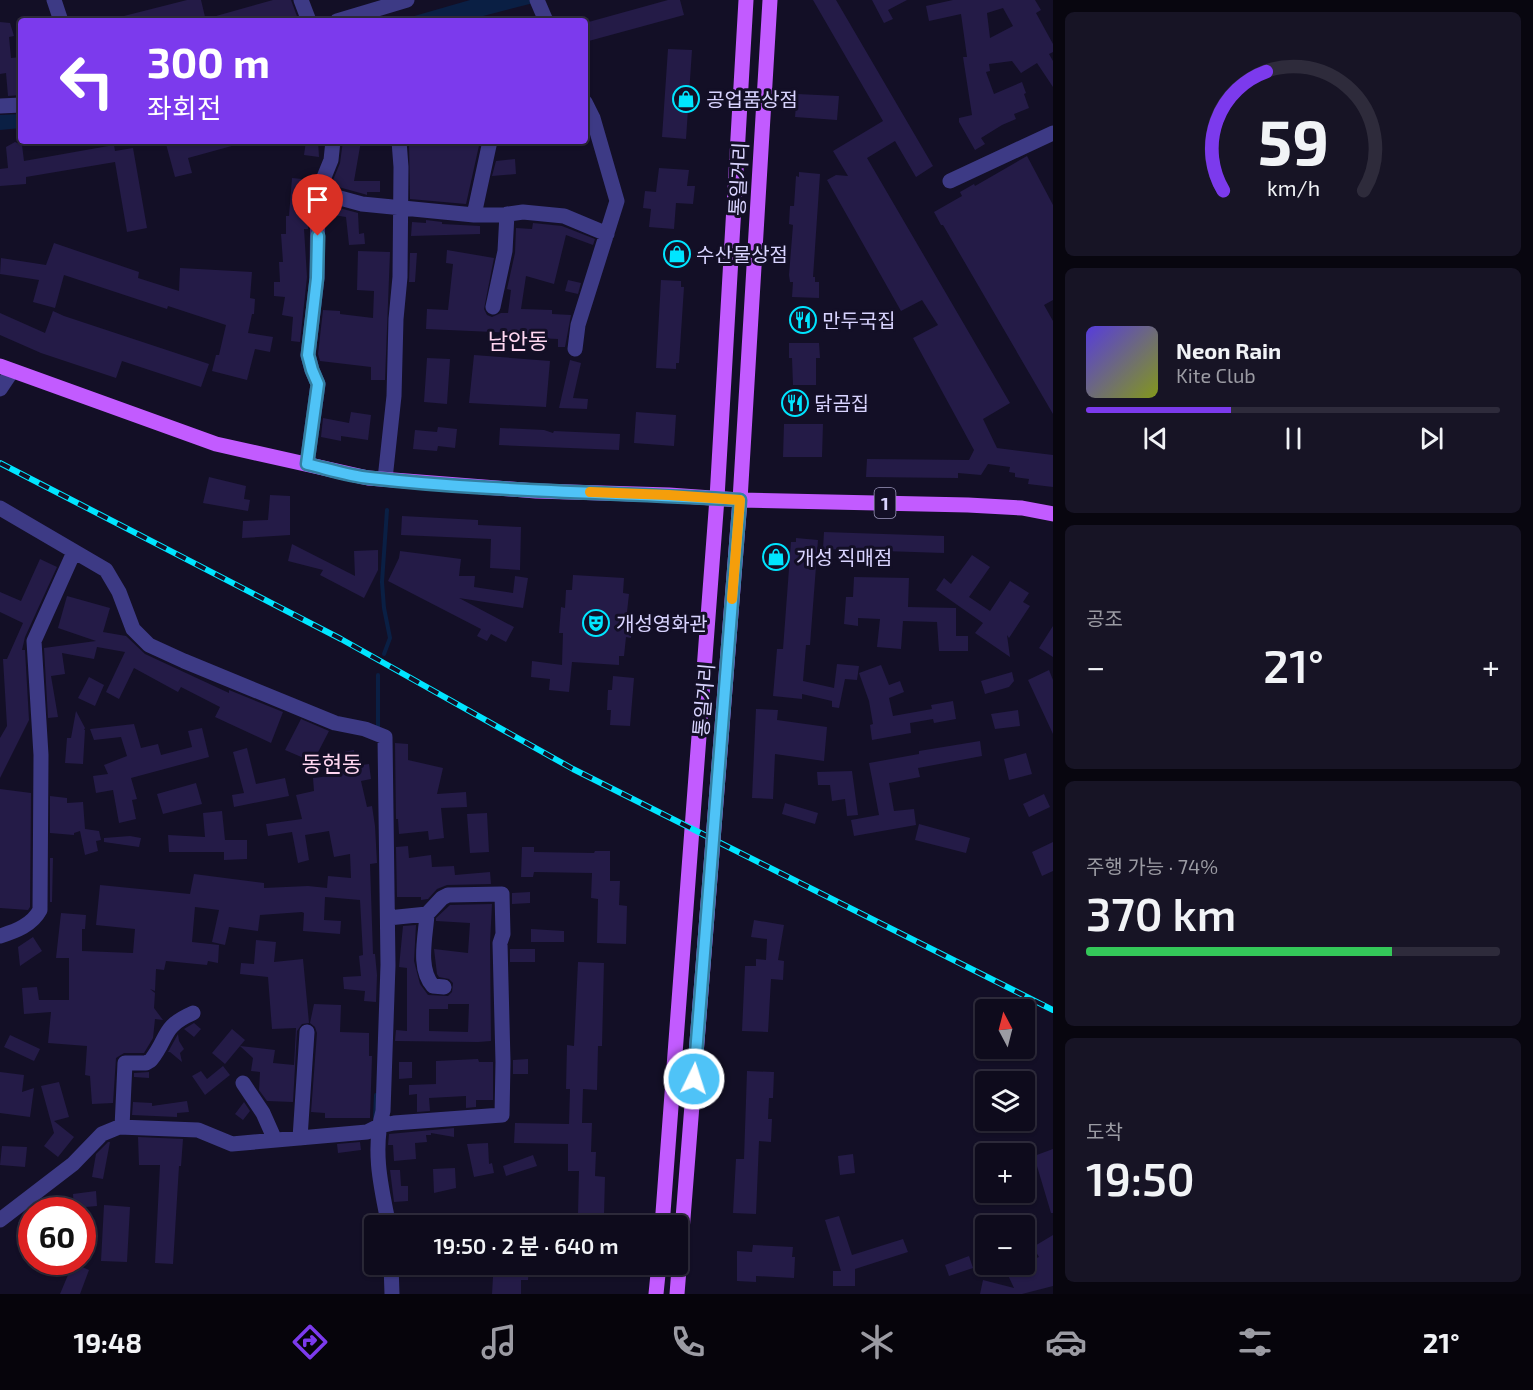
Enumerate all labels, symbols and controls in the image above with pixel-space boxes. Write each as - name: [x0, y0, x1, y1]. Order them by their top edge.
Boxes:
- text: 300 m: [147, 36, 270, 86]
- icon: left: [48, 42, 126, 120]
- shop icon: 공업품상점: [671, 84, 701, 114]
- place label: 공업품상점: [706, 87, 798, 111]
- text: 좌회전: [147, 91, 222, 123]
- text: 59: [1257, 103, 1329, 178]
- street label: 통일거리: [724, 142, 752, 216]
- pin: [292, 174, 343, 236]
- text: km/h: [1266, 176, 1320, 201]
- icon: arrive: [301, 183, 334, 216]
- shop icon: 수산물상점: [662, 239, 692, 269]
- place label: 수산물상점: [696, 242, 788, 266]
- restaurant icon: 만두국집: [788, 305, 818, 335]
- place label: 만두국집: [822, 308, 896, 332]
- district label: 남안동: [488, 327, 548, 353]
- text: Neon Rain: [1176, 337, 1281, 363]
- text: Kite Club: [1176, 363, 1256, 387]
- restaurant icon: 닭곰집: [780, 388, 810, 418]
- place label: 닭곰집: [814, 391, 869, 415]
- icon: previous: [1139, 422, 1172, 455]
- icon: pause: [1277, 422, 1310, 455]
- icon: next: [1415, 422, 1448, 455]
- road number: 1: [874, 488, 896, 518]
- shop icon: 개성 직매점: [761, 542, 791, 572]
- place label: 개성 직매점: [796, 545, 892, 569]
- text: 공조: [1086, 606, 1123, 630]
- theatre icon: 개성영화관: [581, 608, 611, 638]
- place label: 개성영화관: [616, 611, 708, 635]
- text: 21°: [1263, 638, 1324, 692]
- text: −: [1086, 646, 1105, 686]
- text: +: [1482, 646, 1500, 686]
- street label: 통일거리: [688, 662, 718, 738]
- district label: 동현동: [302, 750, 362, 776]
- text: 주행 가능 · 74%: [1086, 854, 1218, 878]
- text: 370 km: [1086, 886, 1236, 940]
- north arrow: [975, 999, 1035, 1059]
- map controls: [975, 999, 1035, 1275]
- position arrow: [662, 1047, 726, 1111]
- button: layers: [975, 1071, 1035, 1131]
- text: 도착: [1086, 1119, 1123, 1143]
- button: +: [975, 1143, 1035, 1203]
- text: 19:50: [1086, 1151, 1195, 1205]
- speed limit sign: 60: [18, 1197, 96, 1275]
- button: −: [975, 1215, 1035, 1275]
- text: 19:50 · 2 분 · 640 m: [433, 1232, 619, 1258]
- icon: directions: [289, 1321, 331, 1363]
- icon: music: [478, 1321, 520, 1363]
- icon: phone: [667, 1321, 709, 1363]
- icon: climate: [856, 1321, 898, 1363]
- icon: car: [1045, 1321, 1087, 1363]
- icon: filters: [1234, 1321, 1276, 1363]
- text: 19:48: [73, 1326, 142, 1358]
- text: 21°: [1423, 1326, 1459, 1358]

